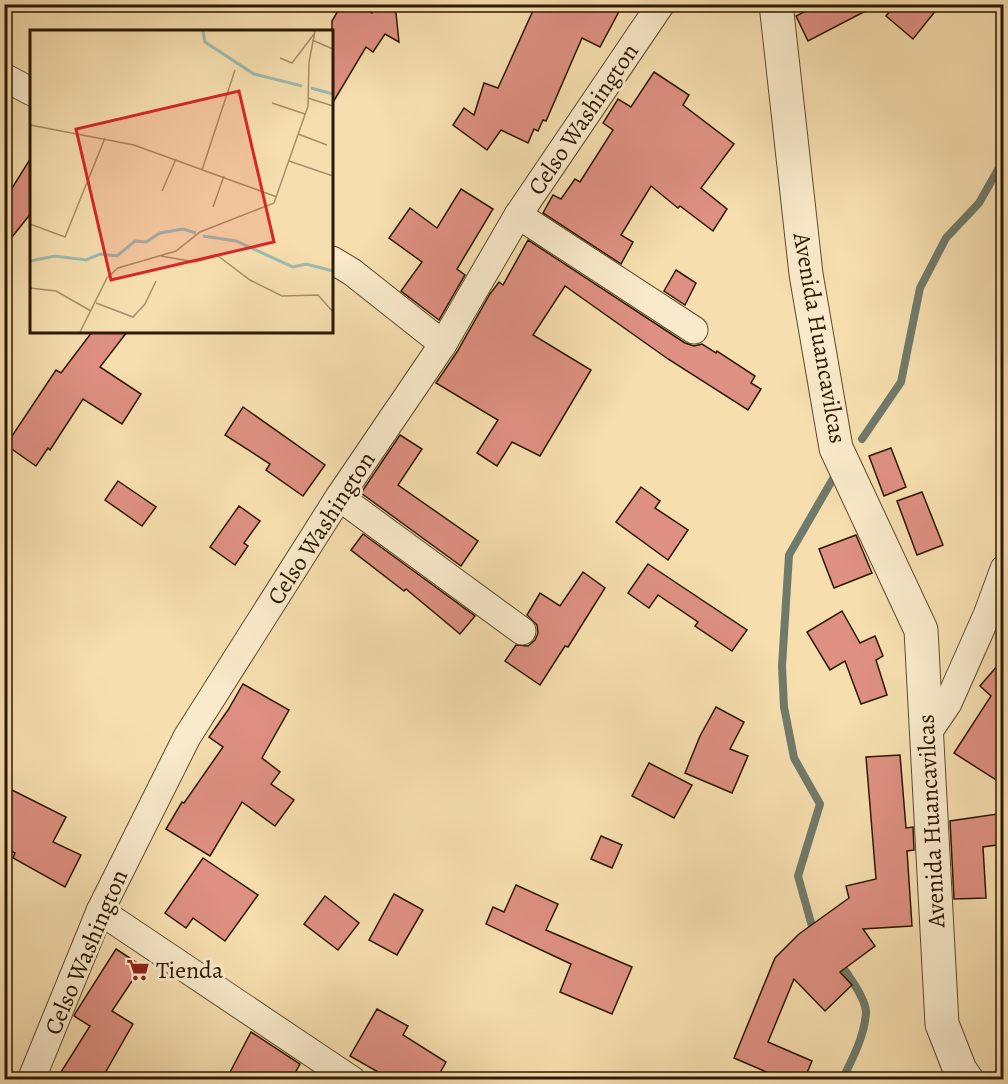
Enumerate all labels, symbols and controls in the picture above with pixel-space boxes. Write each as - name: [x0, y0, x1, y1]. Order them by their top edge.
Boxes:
- inset map: [30, 30, 333, 333]
- street label: Celso Washington: [520, 37, 646, 201]
- street label: Avenida Huancavilcas: [786, 229, 854, 446]
- street label: Celso Washington: [259, 445, 383, 611]
- street label: Avenida Huancavilcas: [909, 714, 953, 929]
- street label: Celso Washington: [37, 864, 135, 1040]
- place label: Tienda: [156, 954, 224, 986]
- supermarket icon: Tienda: [125, 957, 151, 983]

